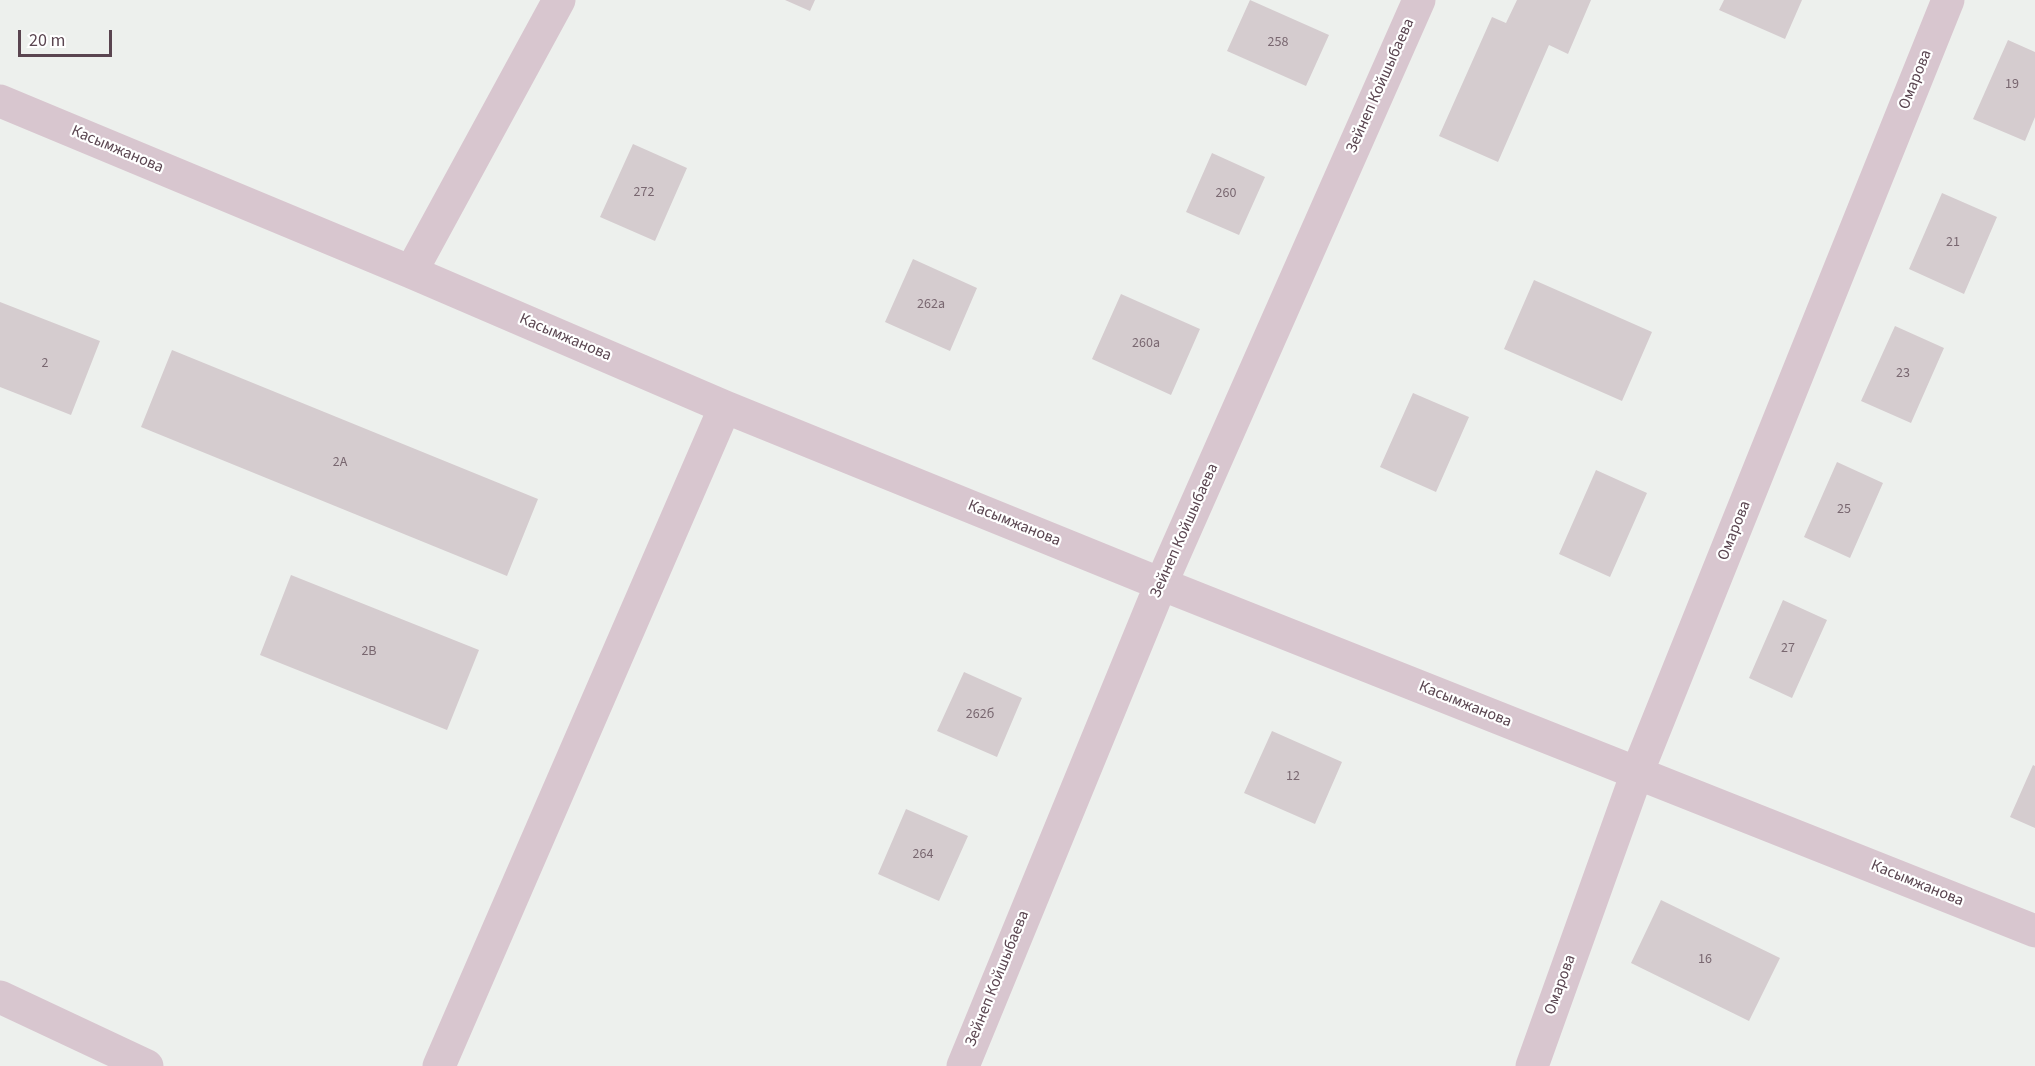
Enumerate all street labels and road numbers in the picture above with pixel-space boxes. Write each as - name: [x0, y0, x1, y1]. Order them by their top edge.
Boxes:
- street label: Зейнеп Койшыбаева: [1343, 16, 1419, 156]
- street label: Омарова: [1895, 47, 1937, 113]
- street label: Касымжанова: [68, 122, 166, 178]
- street label: Касымжанова: [516, 310, 614, 366]
- street label: Зейнеп Койшыбаева: [1147, 461, 1223, 601]
- street label: Касымжанова: [965, 497, 1063, 551]
- street label: Омарова: [1714, 498, 1756, 564]
- street label: Касымжанова: [1416, 678, 1514, 732]
- street label: Касымжанова: [1868, 857, 1966, 911]
- street label: Зейнеп Койшыбаева: [962, 908, 1034, 1050]
- street label: Омарова: [1541, 952, 1581, 1018]

